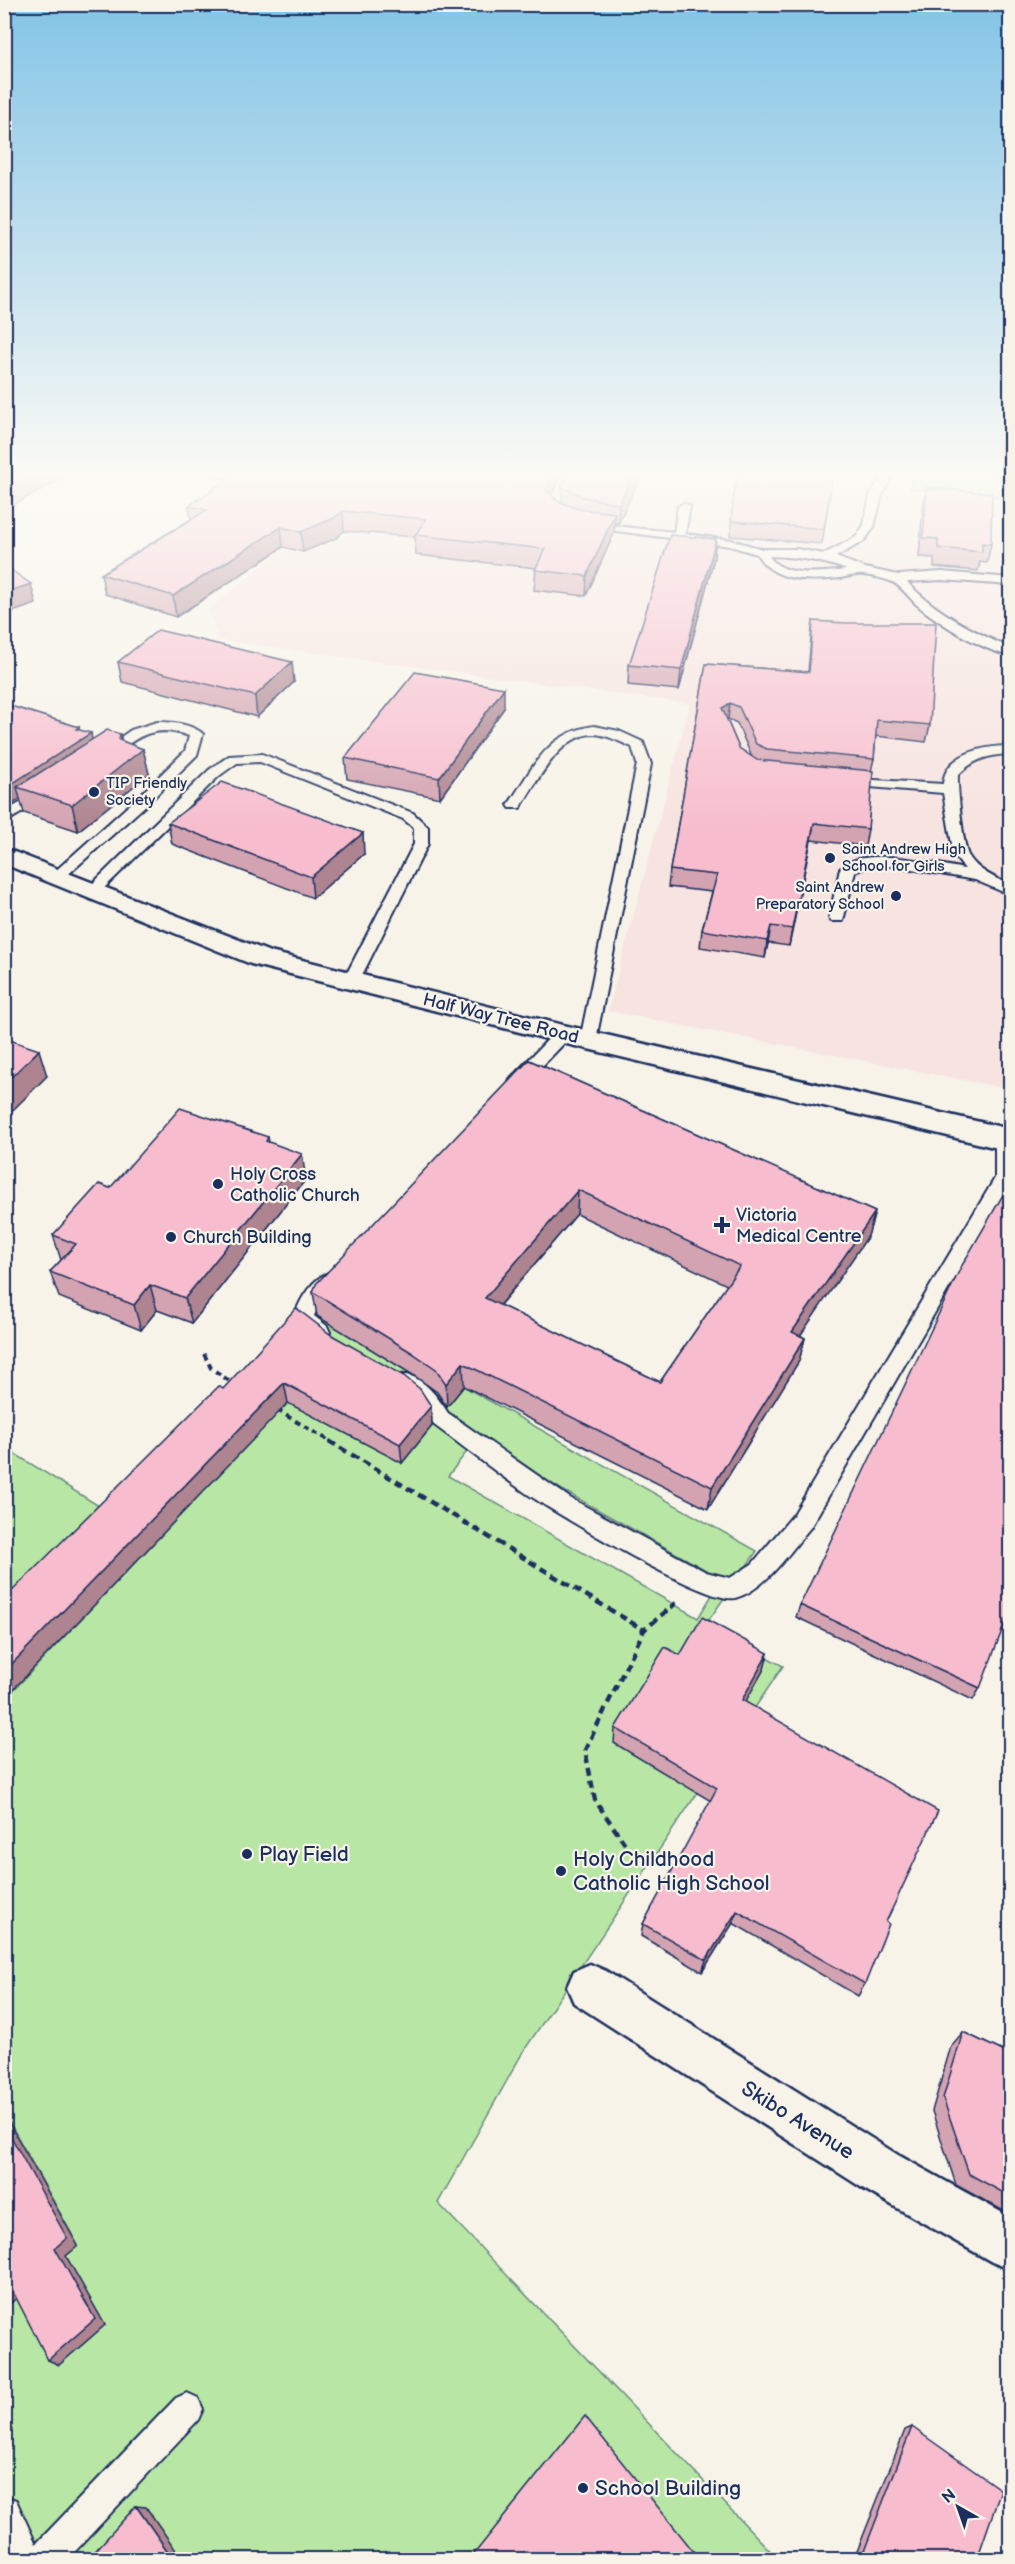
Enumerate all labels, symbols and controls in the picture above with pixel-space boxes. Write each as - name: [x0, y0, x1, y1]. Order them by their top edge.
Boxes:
- place label: TIP Friendly Society: [106, 774, 187, 810]
- marker: TIP Friendly Society: [87, 785, 101, 799]
- place label: Saint Andrew High School for Girls: [842, 840, 966, 876]
- marker: Saint Andrew High School for Girls: [823, 851, 837, 865]
- place label: Saint Andrew Preparatory School: [756, 878, 884, 914]
- marker: Saint Andrew Preparatory School: [889, 889, 903, 903]
- street label: Half Way Tree Road: [421, 989, 581, 1048]
- place label: Holy Cross Catholic Church: [230, 1164, 360, 1206]
- marker: Holy Cross Catholic Church: [211, 1177, 225, 1191]
- place label: Victoria Medical Centre: [736, 1205, 862, 1247]
- marker: Victoria Medical Centre: [713, 1216, 731, 1234]
- place label: Church Building: [183, 1227, 312, 1248]
- marker: Church Building: [164, 1230, 178, 1244]
- place label: Play Field: [259, 1842, 349, 1867]
- marker: Play Field: [240, 1847, 254, 1861]
- place label: Holy Childhood Catholic High School: [573, 1847, 770, 1896]
- marker: Holy Childhood Catholic High School: [554, 1864, 568, 1878]
- street label: Skibo Avenue: [737, 2076, 859, 2165]
- place label: School Building: [595, 2476, 741, 2501]
- north arrow: [928, 2477, 988, 2537]
- marker: School Building: [576, 2481, 590, 2495]
- text: N: [939, 2486, 960, 2508]

